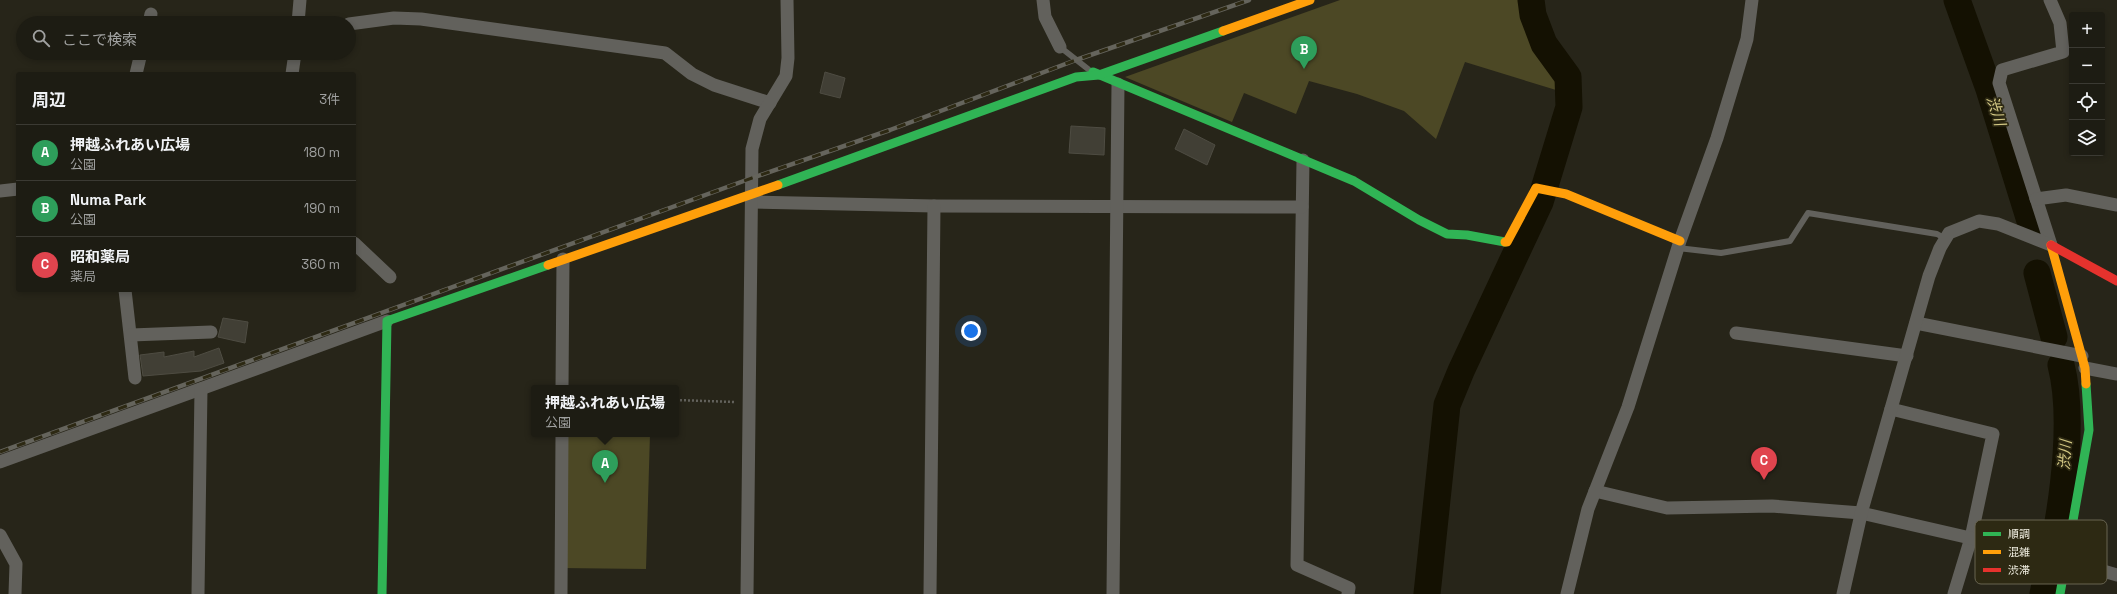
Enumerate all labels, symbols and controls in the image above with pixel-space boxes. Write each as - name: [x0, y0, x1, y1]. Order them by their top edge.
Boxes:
- map controls: [2069, 12, 2105, 156]
- button: +: [2069, 12, 2105, 48]
- search box: [16, 16, 356, 60]
- icon: search: [30, 27, 52, 49]
- text: ここで検索: [62, 30, 137, 49]
- pin: B: [1291, 36, 1317, 69]
- button: −: [2069, 48, 2105, 84]
- button: locate: [2069, 84, 2105, 120]
- text: 周辺: [32, 89, 66, 111]
- text: 3件: [319, 91, 340, 108]
- water label: 渋川: [1983, 94, 2011, 130]
- button: layers: [2069, 120, 2105, 156]
- text: 押越ふれあい広場: [70, 135, 190, 154]
- text: A: [41, 144, 49, 161]
- text: 180 m: [304, 144, 340, 161]
- text: 公園: [70, 156, 96, 173]
- text: Numa Park: [70, 190, 147, 209]
- text: B: [41, 200, 49, 217]
- text: 190 m: [304, 200, 340, 217]
- text: 公園: [70, 211, 96, 228]
- text: 昭和薬局: [70, 247, 130, 266]
- text: C: [41, 256, 49, 273]
- text: 360 m: [301, 256, 340, 273]
- text: 薬局: [70, 268, 96, 285]
- your location: [961, 321, 981, 341]
- popup: [531, 385, 679, 437]
- text: 押越ふれあい広場: [545, 393, 665, 412]
- text: 公園: [545, 414, 571, 431]
- water label: 渋川: [2054, 437, 2075, 471]
- pin: C: [1751, 447, 1777, 480]
- pin: A: [592, 450, 618, 483]
- legend: [1975, 520, 2107, 584]
- text: 順調: [2008, 527, 2030, 541]
- text: 混雑: [2008, 545, 2030, 559]
- text: 渋滞: [2008, 563, 2030, 577]

